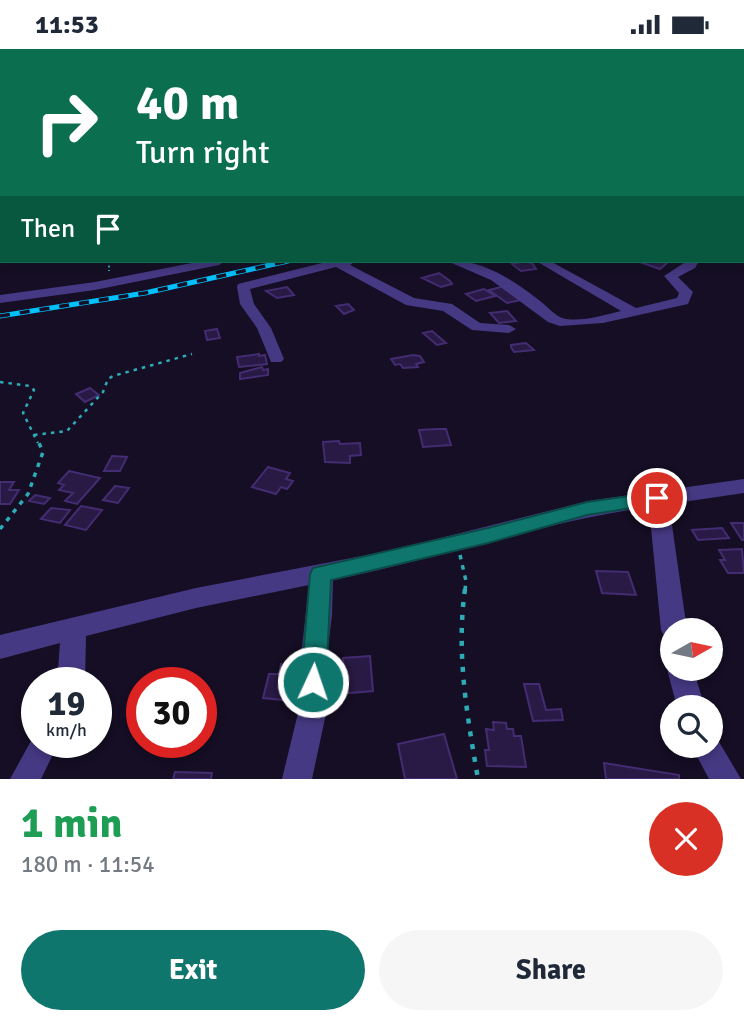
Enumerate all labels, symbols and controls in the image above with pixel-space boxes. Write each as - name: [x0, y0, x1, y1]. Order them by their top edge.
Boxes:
- text: 11:53: [35, 9, 99, 41]
- text: 40 m: [136, 73, 239, 133]
- icon: right: [21, 77, 112, 168]
- text: Turn right: [136, 133, 269, 172]
- icon: arrive: [89, 210, 127, 248]
- text: Then: [21, 213, 75, 245]
- pin: [627, 468, 687, 528]
- icon: arrive: [638, 479, 676, 517]
- north arrow: [660, 618, 723, 681]
- map controls: [660, 618, 723, 758]
- position arrow: [276, 645, 350, 719]
- speed limit sign: 30: [126, 667, 217, 758]
- text: 19: [48, 682, 85, 725]
- button: search: [660, 695, 723, 758]
- text: km/h: [46, 719, 87, 741]
- text: 1 min: [21, 798, 122, 849]
- button: close: [649, 802, 723, 876]
- text: 180 m · 11:54: [21, 850, 155, 879]
- button: Exit: [21, 930, 365, 1010]
- button: Share: [379, 930, 723, 1010]

